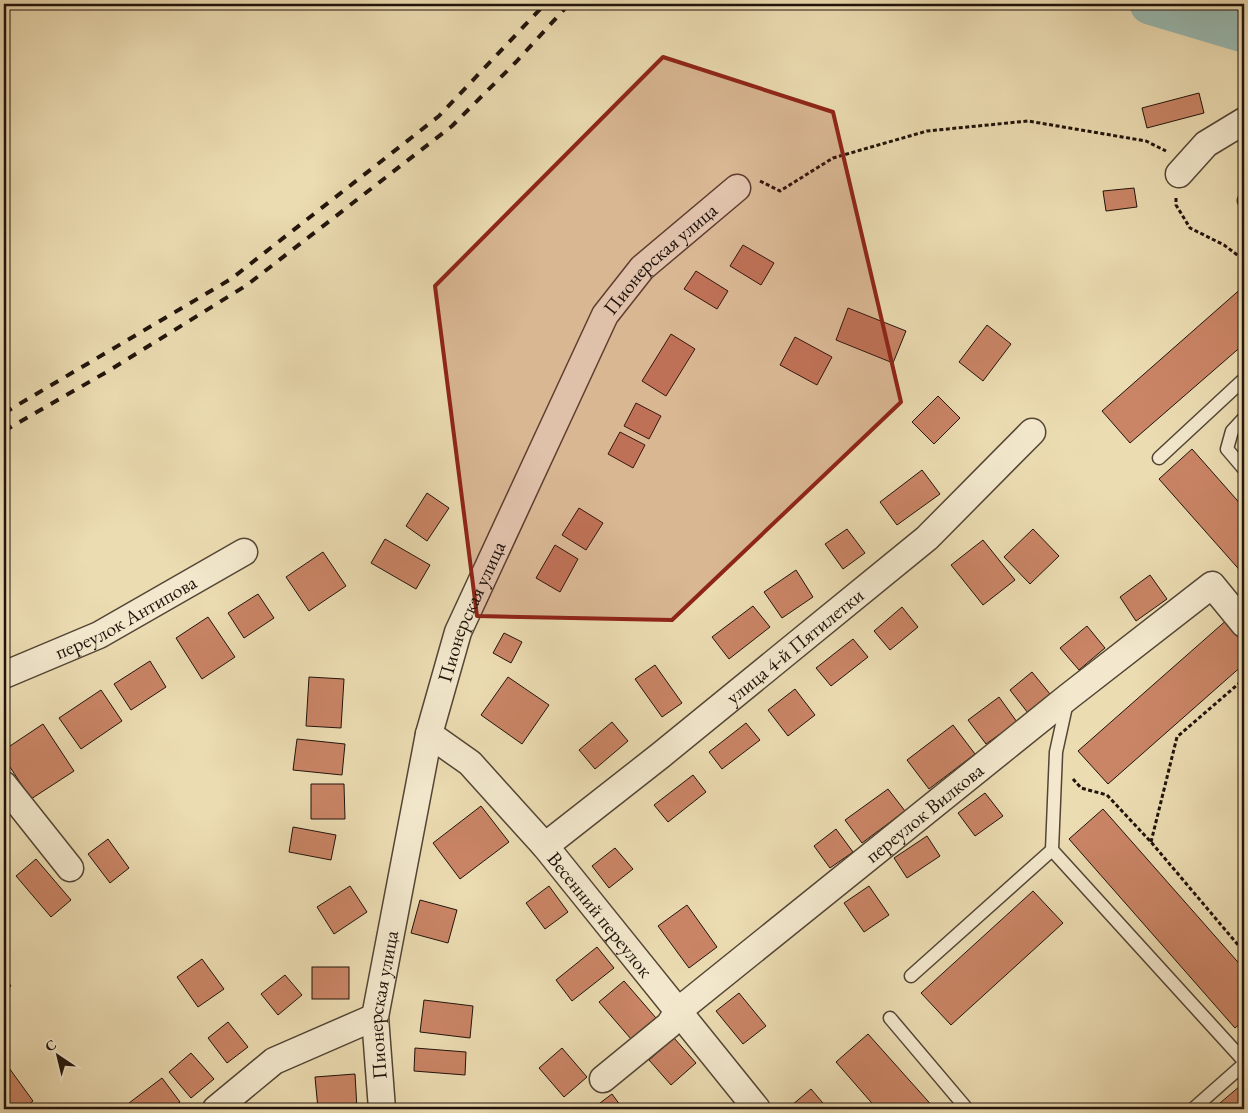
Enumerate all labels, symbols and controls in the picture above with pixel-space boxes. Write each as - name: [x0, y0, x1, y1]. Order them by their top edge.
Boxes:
- street label: Пионерская улица: [597, 197, 723, 320]
- street label: Пионерская улица: [431, 537, 511, 685]
- street label: переулок Антипова: [51, 569, 201, 665]
- street label: улица 4-й Пятилетки: [720, 582, 869, 710]
- street label: переулок Вилкова: [860, 757, 989, 868]
- street label: Весенний переулок: [542, 846, 659, 983]
- street label: Пионерская улица: [362, 928, 404, 1080]
- north arrow: [32, 1030, 82, 1080]
- text: С: [41, 1035, 60, 1056]

